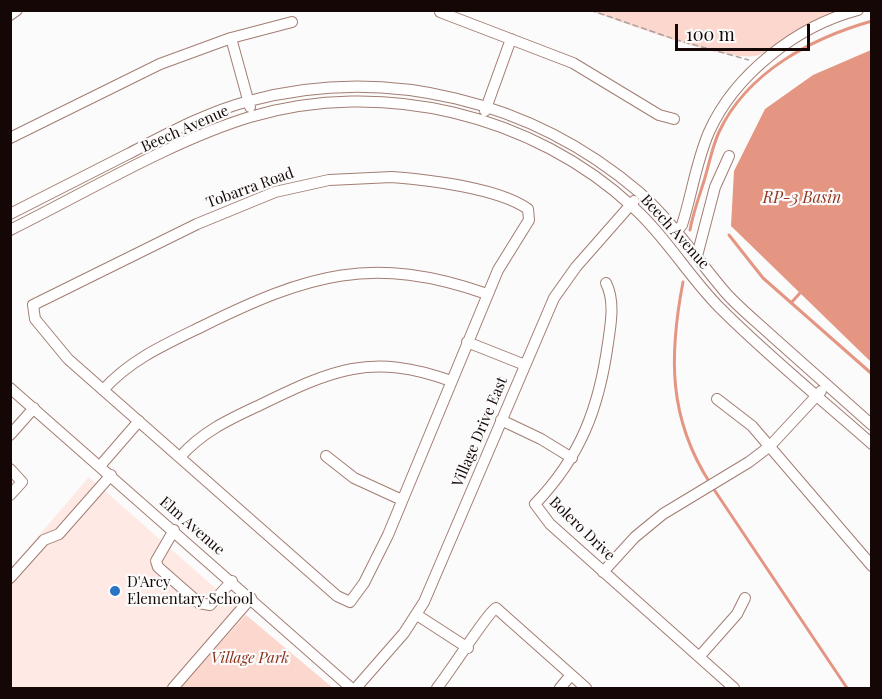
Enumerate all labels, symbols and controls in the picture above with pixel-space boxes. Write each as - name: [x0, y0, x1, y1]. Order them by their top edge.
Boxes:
- scale bar: [678, 12, 813, 50]
- text: 100 m: [686, 22, 735, 46]
- street label: Beech Avenue: [138, 102, 232, 156]
- street label: Tobarra Road: [204, 164, 296, 212]
- water label: RP-3 Basin: [763, 188, 841, 208]
- street label: Beech Avenue: [637, 191, 713, 273]
- street label: Village Drive East: [449, 374, 511, 490]
- street label: Elm Avenue: [156, 493, 228, 559]
- street label: Bolero Drive: [545, 493, 619, 565]
- place label: D'Arcy Elementary School: [127, 573, 253, 608]
- marker: D'Arcy Elementary School: [108, 584, 122, 598]
- park label: Village Park: [211, 649, 289, 667]

